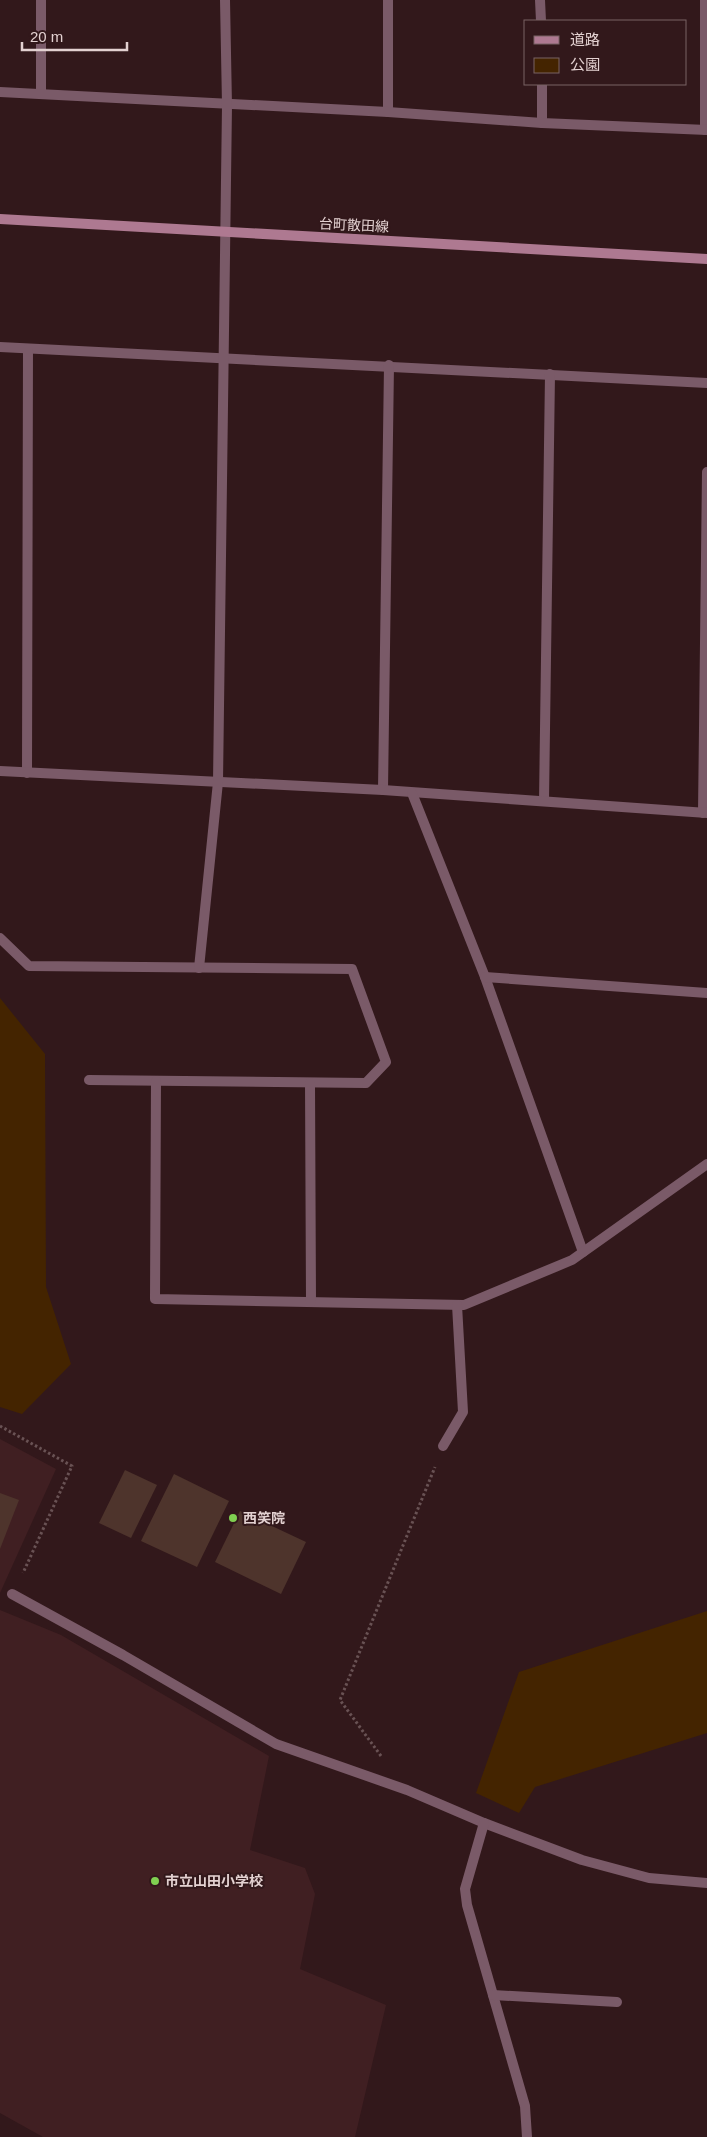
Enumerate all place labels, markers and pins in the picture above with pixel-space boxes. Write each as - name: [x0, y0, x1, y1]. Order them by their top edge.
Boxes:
- place label: 西笑院: [243, 1510, 285, 1526]
- marker: 西笑院: [227, 1512, 239, 1524]
- place label: 市立山田小学校: [165, 1873, 263, 1889]
- marker: 市立山田小学校: [149, 1875, 161, 1887]

